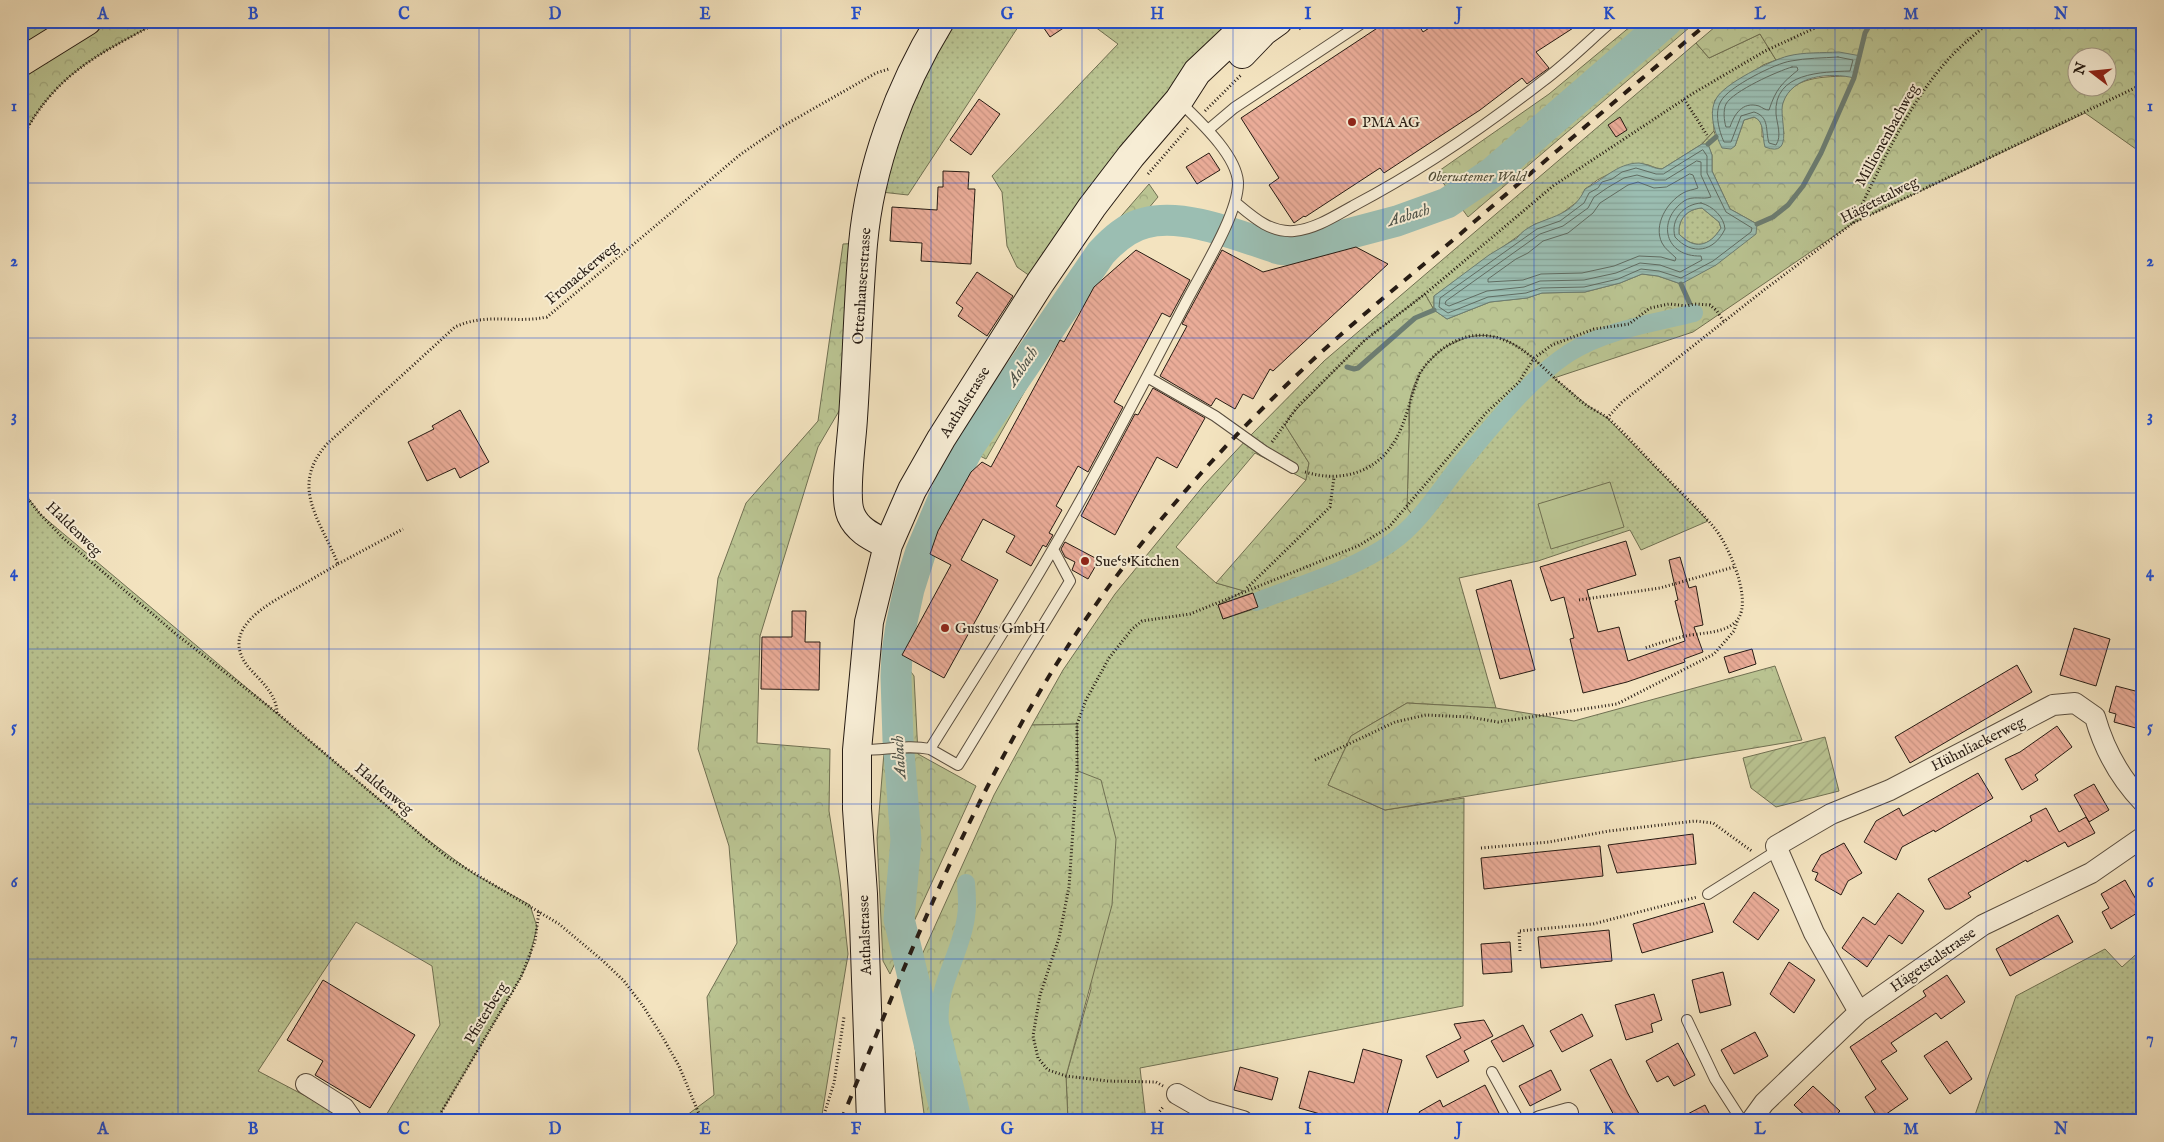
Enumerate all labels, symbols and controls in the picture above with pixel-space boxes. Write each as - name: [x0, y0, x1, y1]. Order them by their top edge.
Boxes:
- text: A: [97, 5, 110, 25]
- text: B: [248, 5, 259, 25]
- text: C: [398, 5, 410, 25]
- text: D: [549, 5, 562, 25]
- text: E: [699, 5, 711, 25]
- text: F: [851, 5, 862, 25]
- text: G: [1001, 5, 1014, 25]
- text: H: [1150, 5, 1164, 25]
- text: I: [1305, 5, 1312, 25]
- text: J: [1454, 5, 1463, 25]
- text: K: [1603, 5, 1616, 25]
- text: L: [1754, 5, 1766, 25]
- text: M: [1903, 5, 1919, 25]
- text: N: [2053, 5, 2068, 25]
- north arrow: [2066, 48, 2116, 98]
- text: N: [2070, 60, 2091, 78]
- street label: Millionenbachweg: [1851, 80, 1924, 190]
- text: 1: [11, 97, 17, 117]
- text: 1: [2147, 97, 2153, 117]
- place label: PMA AG: [1362, 113, 1420, 132]
- marker: PMA AG: [1346, 116, 1358, 128]
- park label: Oberustemer Wald: [1427, 167, 1528, 186]
- street label: Hägetstalweg: [1837, 172, 1922, 228]
- water label: Aabach: [1384, 200, 1433, 232]
- street label: Ottenhauserstrasse: [848, 227, 876, 345]
- street label: Fronackerweg: [542, 237, 623, 309]
- text: 2: [10, 252, 18, 272]
- text: 2: [2146, 252, 2154, 272]
- water label: Aabach: [1002, 343, 1043, 392]
- street label: Aathalstrasse: [935, 363, 994, 442]
- text: 3: [11, 407, 17, 427]
- text: 3: [2147, 407, 2153, 427]
- street label: Haldenweg: [42, 498, 107, 561]
- place label: Sue‘s Kitchen: [1095, 552, 1179, 571]
- marker: Sue‘s Kitchen: [1079, 555, 1091, 567]
- text: 4: [10, 563, 19, 583]
- text: 4: [2146, 563, 2155, 583]
- place label: Gustus GmbH: [955, 619, 1046, 638]
- marker: Gustus GmbH: [939, 622, 951, 634]
- street label: Hühnliackerweg: [1928, 712, 2029, 776]
- text: 5: [11, 718, 17, 738]
- text: 5: [2147, 718, 2153, 738]
- water label: Aabach: [889, 735, 912, 781]
- street label: Haldenweg: [351, 759, 418, 820]
- text: 6: [11, 873, 19, 893]
- text: 6: [2147, 873, 2155, 893]
- street label: Aathalstrasse: [854, 894, 876, 976]
- street label: Hägetstalstrasse: [1886, 923, 1980, 997]
- street label: Pfisterberg: [460, 978, 512, 1047]
- text: 7: [10, 1029, 18, 1049]
- text: 7: [2146, 1029, 2154, 1049]
- text: A: [97, 1120, 110, 1140]
- text: B: [248, 1120, 259, 1140]
- text: C: [398, 1120, 410, 1140]
- text: D: [549, 1120, 562, 1140]
- text: E: [699, 1120, 711, 1140]
- text: F: [851, 1120, 862, 1140]
- text: G: [1001, 1120, 1014, 1140]
- text: H: [1150, 1120, 1164, 1140]
- text: I: [1305, 1120, 1312, 1140]
- text: J: [1454, 1120, 1463, 1140]
- text: K: [1603, 1120, 1616, 1140]
- text: L: [1754, 1120, 1766, 1140]
- text: M: [1903, 1120, 1919, 1140]
- text: N: [2053, 1120, 2068, 1140]

